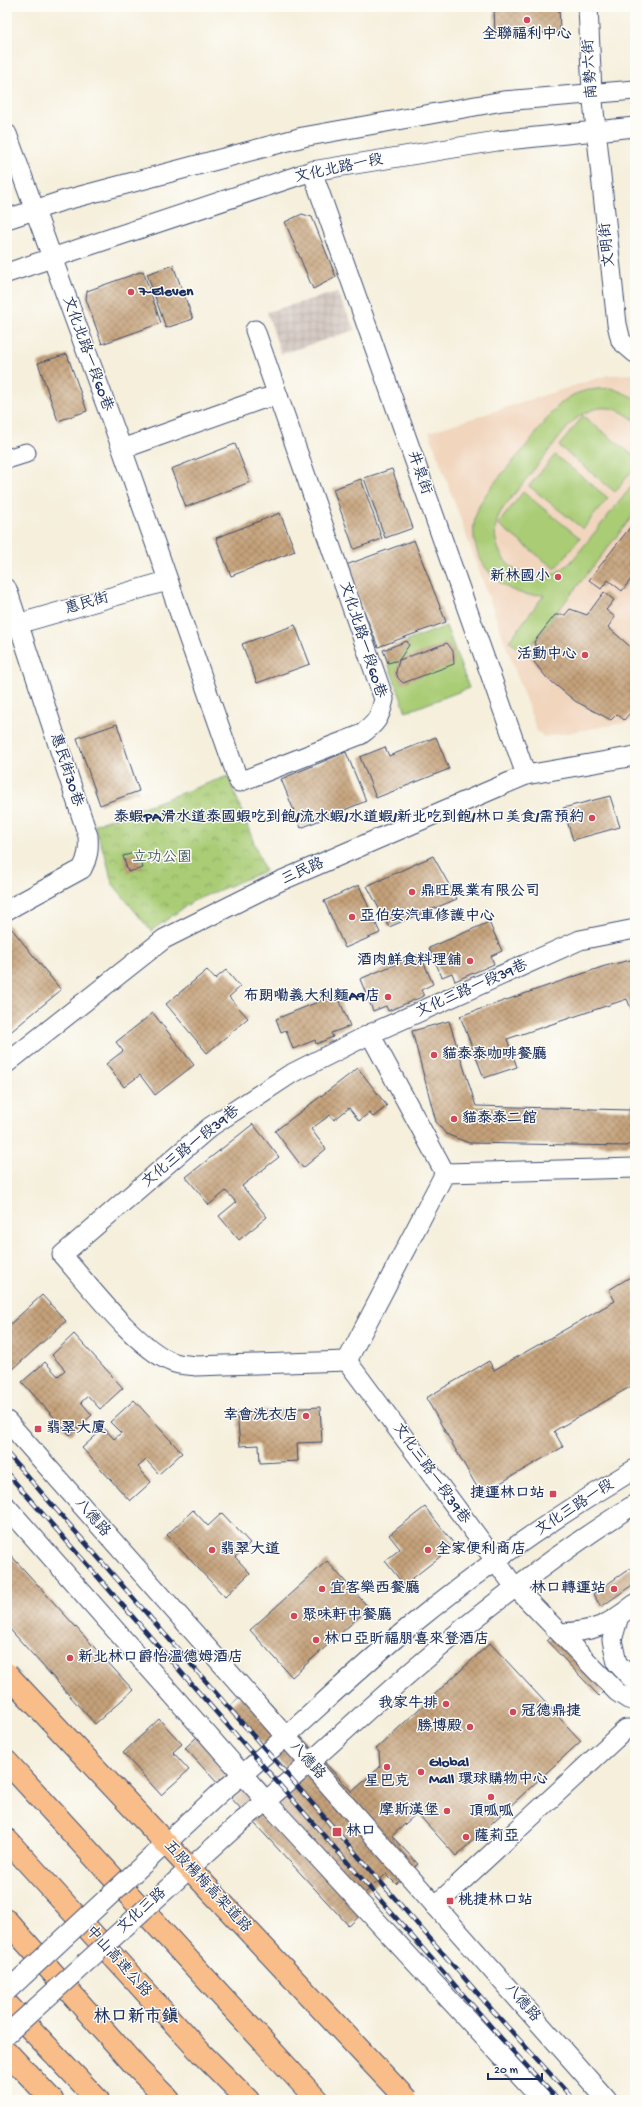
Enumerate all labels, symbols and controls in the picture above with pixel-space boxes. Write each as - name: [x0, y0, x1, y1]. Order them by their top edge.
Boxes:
- marker: 全聯福利中心: [522, 15, 532, 25]
- place label: 全聯福利中心: [482, 25, 572, 44]
- street label: 南勢六街: [579, 38, 602, 100]
- street label: 文化北路一段: [293, 151, 385, 187]
- street label: 文明街: [597, 222, 619, 268]
- place label: 7-Eleven: [138, 283, 194, 301]
- marker: 7-Eleven: [126, 287, 136, 297]
- street label: 文化北路一段60巷: [58, 294, 116, 414]
- street label: 井泉街: [403, 449, 435, 497]
- place label: 新林國小: [490, 568, 550, 586]
- marker: 新林國小: [553, 572, 563, 582]
- street label: 文化北路一段60巷: [335, 580, 389, 700]
- street label: 惠民街: [63, 589, 111, 619]
- place label: 活動中心: [517, 646, 577, 664]
- marker: 活動中心: [580, 650, 590, 660]
- street label: 惠民街30巷: [46, 731, 86, 809]
- place label: 泰蝦PA滑水道泰國蝦吃到飽/流水蝦/水道蝦/新北吃到飽/林口美食/需預約: [114, 808, 584, 827]
- marker: 泰蝦PA滑水道泰國蝦吃到飽/流水蝦/水道蝦/新北吃到飽/林口美食/需預約: [587, 813, 597, 823]
- park label: 立功公園: [132, 849, 192, 867]
- street label: 三民路: [279, 855, 327, 889]
- place label: 鼎旺展業有限公司: [420, 882, 540, 901]
- marker: 鼎旺展業有限公司: [407, 887, 417, 897]
- place label: 亞伯安汽車修護中心: [360, 907, 495, 926]
- marker: 亞伯安汽車修護中心: [347, 912, 357, 922]
- place label: 酒肉鮮食料理舖: [357, 952, 462, 970]
- street label: 文化三路一段39巷: [413, 956, 531, 1022]
- marker: 酒肉鮮食料理舖: [465, 956, 475, 966]
- place label: 布朗嘞義大利麵A9店: [244, 987, 380, 1006]
- marker: 布朗嘞義大利麵A9店: [383, 992, 393, 1002]
- place label: 貓泰泰咖啡餐廳: [442, 1046, 547, 1064]
- marker: 貓泰泰咖啡餐廳: [429, 1050, 439, 1060]
- street label: 文化三路一段39巷: [139, 1102, 243, 1192]
- place label: 貓泰泰二館: [462, 1110, 537, 1128]
- marker: 貓泰泰二館: [449, 1114, 459, 1124]
- place label: 幸會洗衣店: [223, 1407, 298, 1425]
- marker: 幸會洗衣店: [301, 1411, 311, 1421]
- place label: 翡翠大廈: [46, 1420, 106, 1438]
- street label: 文化三路一段39巷: [388, 1420, 474, 1528]
- marker: 翡翠大廈: [33, 1424, 43, 1434]
- street label: 文化三路一段: [532, 1476, 618, 1540]
- place label: 捷運林口站: [470, 1485, 545, 1503]
- marker: 捷運林口站: [548, 1489, 558, 1499]
- street label: 八德路: [70, 1494, 114, 1541]
- place label: 全家便利商店: [436, 1540, 526, 1559]
- place label: 翡翠大道: [220, 1541, 280, 1559]
- marker: 翡翠大道: [207, 1545, 217, 1555]
- marker: 全家便利商店: [423, 1545, 433, 1555]
- place label: 宜客樂西餐廳: [330, 1579, 420, 1598]
- place label: 林口轉運站: [531, 1580, 606, 1598]
- marker: 宜客樂西餐廳: [317, 1584, 327, 1594]
- marker: 林口轉運站: [609, 1584, 619, 1594]
- place label: 聚味軒中餐廳: [302, 1607, 392, 1625]
- marker: 聚味軒中餐廳: [289, 1611, 299, 1621]
- place label: 林口亞昕福朋喜來登酒店: [324, 1631, 489, 1649]
- marker: 林口亞昕福朋喜來登酒店: [311, 1635, 321, 1645]
- place label: 新北林口爵怡溫德姆酒店: [78, 1648, 243, 1667]
- marker: 新北林口爵怡溫德姆酒店: [65, 1653, 75, 1663]
- place label: 我家牛排: [378, 1695, 438, 1713]
- marker: 我家牛排: [441, 1699, 451, 1709]
- place label: 冠德鼎捷: [521, 1702, 581, 1721]
- marker: 冠德鼎捷: [508, 1707, 518, 1717]
- place label: 勝博殿: [417, 1717, 462, 1736]
- marker: 勝博殿: [465, 1722, 475, 1732]
- street label: 八德路: [285, 1738, 329, 1784]
- place label: Global Mall 環球購物中心: [429, 1754, 548, 1789]
- marker: 星巴克: [382, 1762, 392, 1772]
- marker: Global Mall 環球購物中心: [416, 1767, 426, 1777]
- place label: 星巴克: [364, 1773, 410, 1791]
- marker: 頂呱呱: [486, 1792, 496, 1802]
- place label: 摩斯漢堡: [379, 1801, 439, 1820]
- place label: 頂呱呱: [468, 1803, 514, 1821]
- marker: 摩斯漢堡: [442, 1806, 452, 1816]
- place label: 林口: [346, 1823, 376, 1841]
- marker: 林口: [331, 1826, 343, 1838]
- place label: 薩莉亞: [474, 1828, 519, 1846]
- marker: 薩莉亞: [461, 1832, 471, 1842]
- street label: 五股楊梅高架道路: [159, 1836, 255, 1937]
- street label: 文化三路: [114, 1884, 170, 1938]
- place label: 桃捷林口站: [458, 1891, 533, 1910]
- marker: 桃捷林口站: [445, 1896, 455, 1906]
- street label: 中山高速公路: [81, 1922, 156, 2001]
- street label: 八德路: [500, 1979, 544, 2026]
- district label: 林口新市鎮: [94, 2007, 179, 2028]
- scale bar: [488, 2055, 542, 2081]
- text: 20 m: [494, 2064, 519, 2078]

